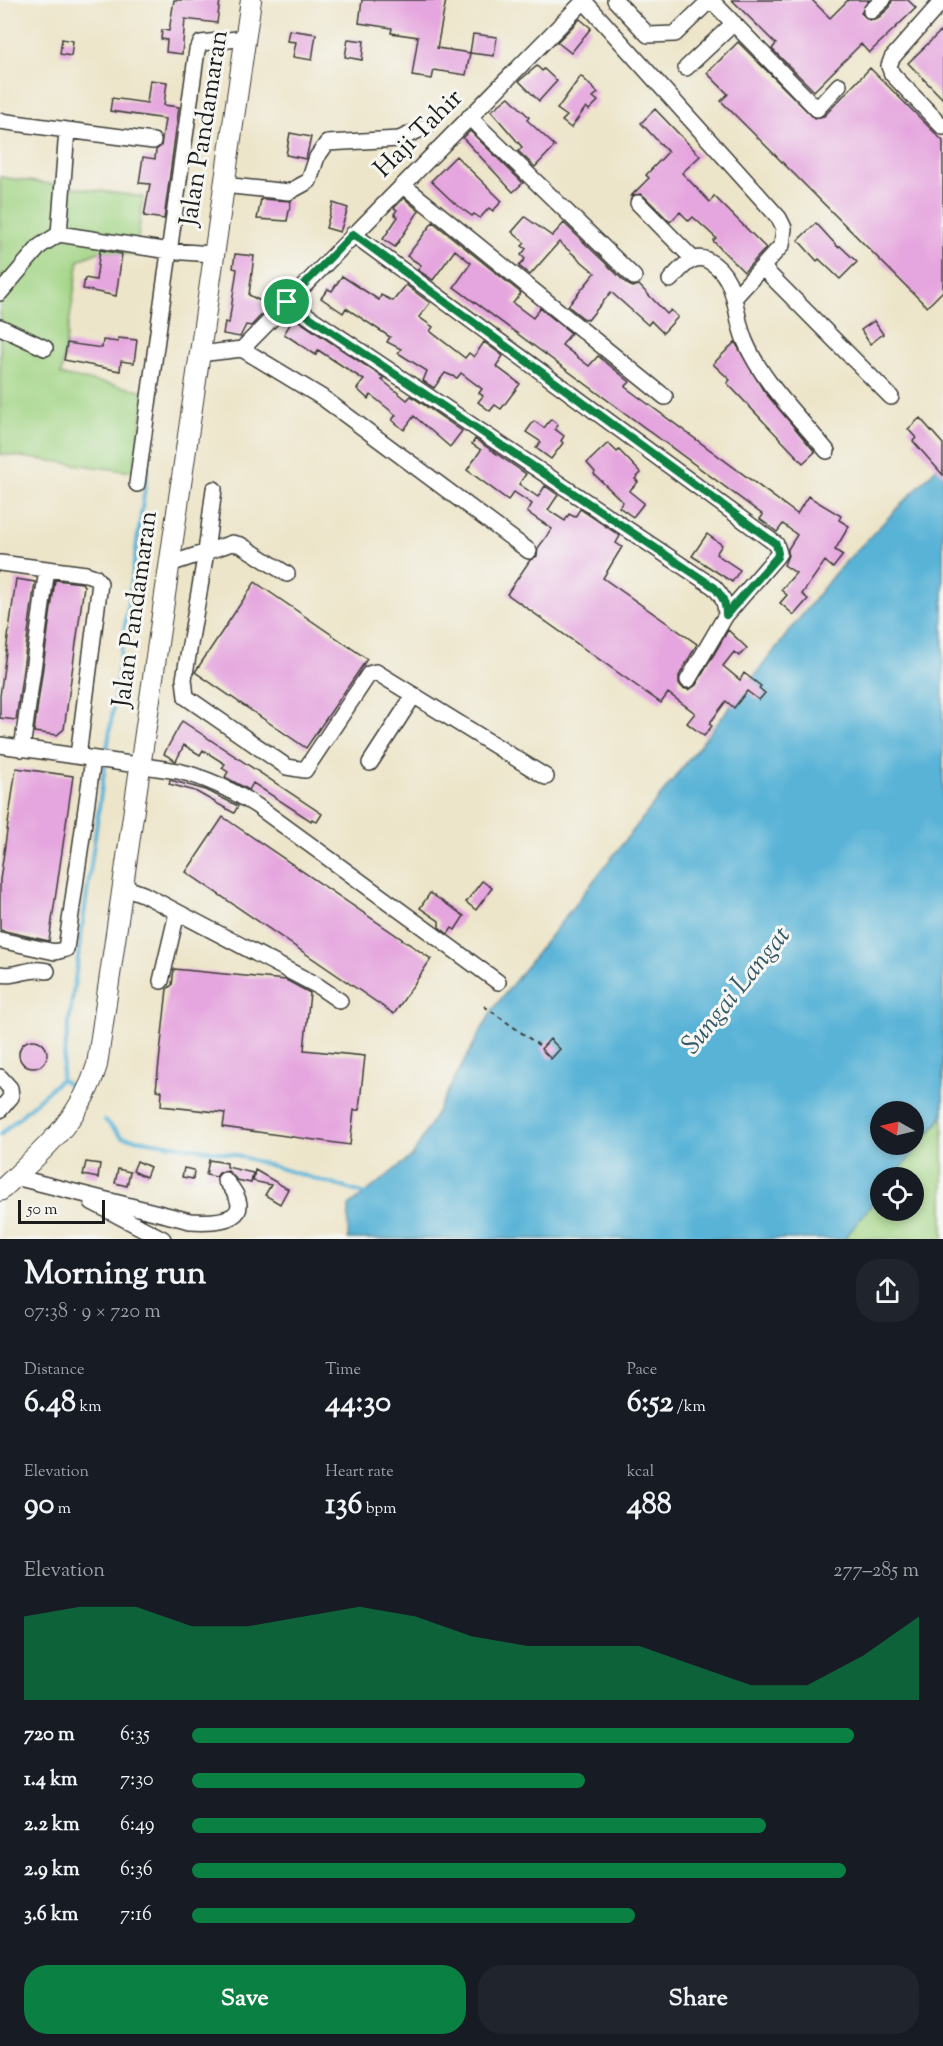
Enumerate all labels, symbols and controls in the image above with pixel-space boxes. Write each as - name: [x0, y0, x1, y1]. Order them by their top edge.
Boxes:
- street label: Jalan Pandamaran: [171, 27, 239, 231]
- street label: Haji Tahir: [366, 81, 472, 187]
- pin: [261, 276, 312, 327]
- icon: arrive: [270, 285, 303, 318]
- street label: Jalan Pandamaran: [104, 508, 168, 712]
- water label: Sungai Langat: [673, 918, 801, 1064]
- north arrow: [870, 1101, 924, 1155]
- map controls: [870, 1101, 924, 1221]
- button: locate: [870, 1167, 924, 1221]
- scale bar: [18, 1197, 105, 1224]
- text: 50 m: [27, 1199, 58, 1222]
- text: Morning run: [24, 1251, 206, 1299]
- button: share: [856, 1259, 919, 1322]
- text: 07:38 · 9 × 720 m: [24, 1298, 161, 1327]
- text: Distance: [24, 1359, 84, 1382]
- text: Time: [325, 1359, 361, 1382]
- text: Pace: [627, 1359, 657, 1382]
- text: 6.48: [24, 1382, 76, 1425]
- text: 44:30: [325, 1382, 391, 1425]
- text: 6:52: [627, 1382, 673, 1425]
- text: km: [76, 1396, 101, 1419]
- text: /km: [673, 1396, 706, 1419]
- text: Elevation: [24, 1461, 89, 1484]
- text: Heart rate: [325, 1461, 394, 1484]
- text: kcal: [627, 1461, 654, 1484]
- text: 90: [24, 1484, 54, 1527]
- text: 136: [325, 1484, 362, 1527]
- text: 488: [627, 1484, 672, 1527]
- text: m: [54, 1498, 71, 1521]
- text: bpm: [362, 1498, 396, 1521]
- text: Elevation: [24, 1557, 105, 1586]
- text: 277–285 m: [833, 1557, 919, 1586]
- text: 720 m: [24, 1721, 75, 1750]
- text: 6:35: [120, 1721, 150, 1750]
- text: 1.4 km: [24, 1766, 78, 1795]
- text: 7:30: [120, 1766, 154, 1795]
- text: 2.2 km: [24, 1811, 79, 1840]
- text: 6:49: [120, 1811, 155, 1840]
- text: 2.9 km: [24, 1856, 79, 1885]
- text: 6:36: [120, 1856, 153, 1885]
- text: 3.6 km: [24, 1901, 78, 1930]
- text: 7:16: [120, 1901, 152, 1930]
- button: Save: [24, 1965, 466, 2034]
- button: Share: [478, 1965, 919, 2034]

